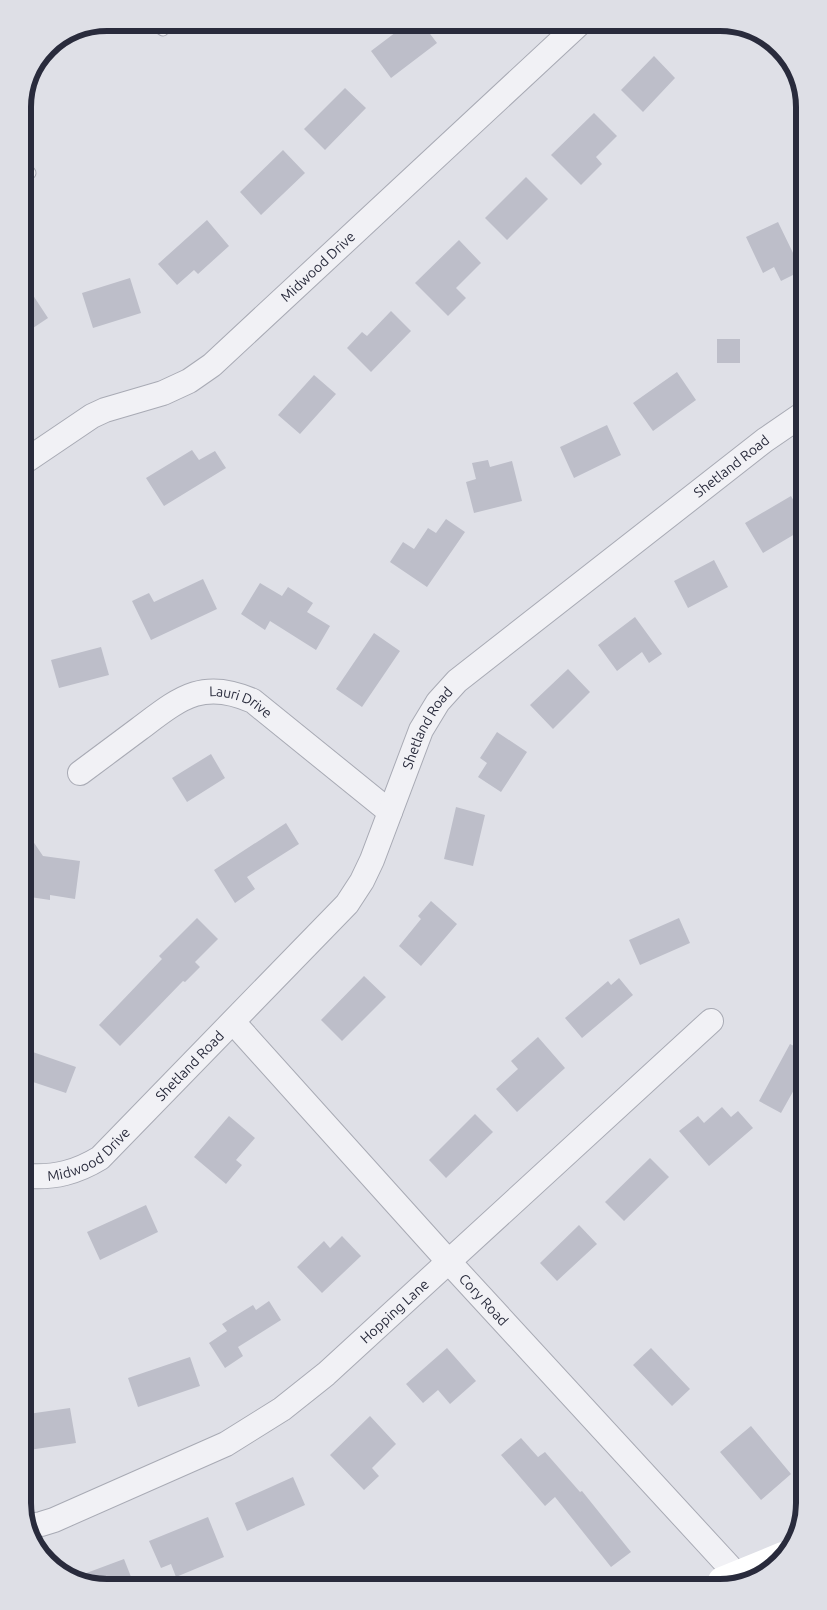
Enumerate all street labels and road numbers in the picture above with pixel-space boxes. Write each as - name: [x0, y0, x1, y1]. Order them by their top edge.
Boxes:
- street label: Midwood Drive: [277, 228, 358, 305]
- street label: Shetland Road: [691, 432, 772, 501]
- street label: Lauri Drive: [209, 683, 275, 721]
- street label: Shetland Road: [399, 684, 456, 771]
- street label: Shetland Road: [152, 1028, 227, 1104]
- street label: Midwood Drive: [46, 1124, 133, 1184]
- street label: Cory Road: [456, 1270, 511, 1329]
- street label: Hopping Lane: [357, 1276, 432, 1347]

